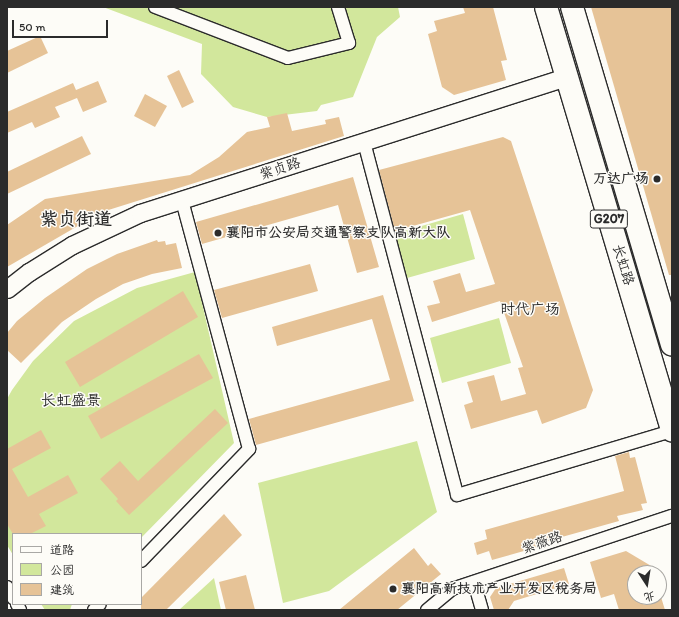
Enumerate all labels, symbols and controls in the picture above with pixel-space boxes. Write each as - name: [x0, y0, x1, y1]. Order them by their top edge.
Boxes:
- scale bar: [14, 12, 110, 38]
- text: 50 m: [19, 20, 45, 34]
- street label: 紫贞路: [257, 155, 303, 183]
- place label: 万达广场: [593, 171, 649, 187]
- marker: 万达广场: [652, 174, 662, 184]
- district label: 紫贞街道: [40, 208, 112, 230]
- road number: G207: [589, 208, 629, 230]
- place label: 襄阳市公安局交通警察支队高新大队: [226, 225, 450, 241]
- marker: 襄阳市公安局交通警察支队高新大队: [213, 228, 223, 238]
- street label: 长虹路: [609, 242, 637, 288]
- district label: 时代广场: [500, 301, 560, 319]
- district label: 长虹盛景: [41, 392, 101, 410]
- street label: 紫薇路: [519, 528, 565, 558]
- legend: [12, 533, 142, 605]
- text: 道路: [50, 543, 74, 557]
- text: 公园: [50, 563, 74, 577]
- north arrow: [627, 565, 667, 605]
- place label: 襄阳高新技术产业开发区税务局: [401, 581, 597, 597]
- text: 建筑: [50, 583, 74, 597]
- marker: 襄阳高新技术产业开发区税务局: [388, 584, 398, 594]
- text: 北: [643, 589, 656, 604]

